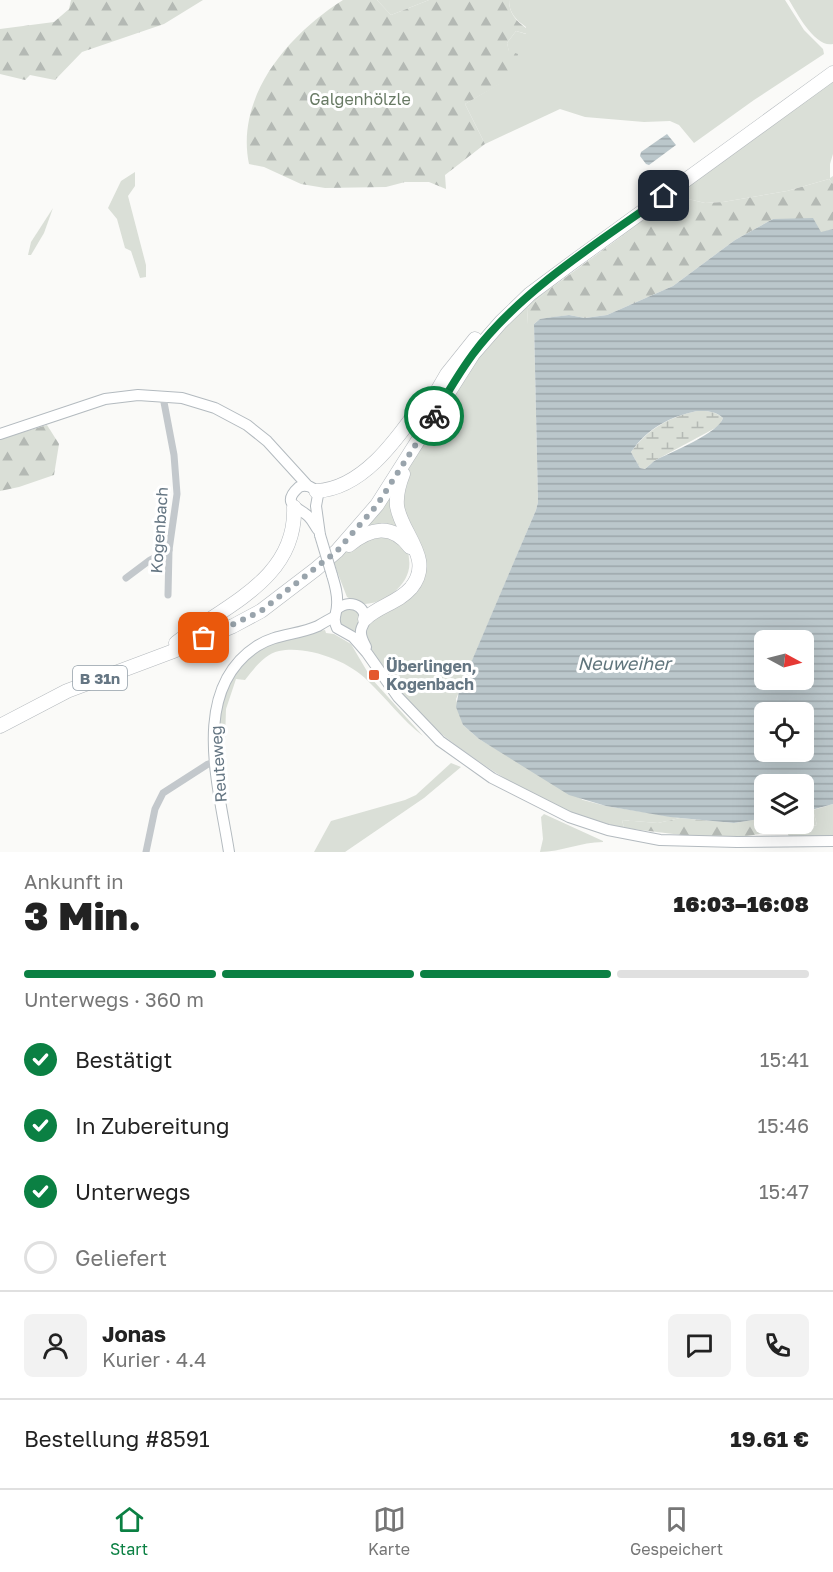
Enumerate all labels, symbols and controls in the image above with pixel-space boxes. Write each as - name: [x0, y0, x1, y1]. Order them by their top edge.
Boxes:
- park label: Galgenhölzle: [309, 89, 411, 109]
- pin: [638, 170, 689, 221]
- icon: home: [647, 179, 680, 212]
- courier: [404, 386, 464, 446]
- icon: bike: [418, 400, 451, 433]
- street label: Kogenbach: [146, 486, 172, 574]
- pin: [178, 612, 229, 663]
- icon: bag: [187, 621, 220, 654]
- north arrow: [754, 630, 814, 690]
- map controls: [754, 630, 814, 834]
- water label: Neuweiher: [577, 652, 674, 674]
- place label: Überlingen, Kogenbach: [386, 656, 477, 694]
- road number: B 31n: [73, 666, 127, 690]
- marker: Überlingen, Kogenbach: [367, 668, 381, 682]
- button: locate: [754, 702, 814, 762]
- street label: Reuteweg: [205, 725, 231, 803]
- button: layers: [754, 774, 814, 834]
- text: Ankunft in: [24, 869, 124, 893]
- text: 16:03–16:08: [674, 890, 809, 917]
- text: 3 Min.: [24, 892, 141, 939]
- text: Unterwegs · 360 m: [24, 987, 204, 1011]
- icon: check: [24, 1043, 57, 1076]
- text: Bestätigt: [75, 1046, 172, 1073]
- text: 15:41: [760, 1047, 809, 1071]
- icon: check: [24, 1109, 57, 1142]
- text: In Zubereitung: [75, 1112, 230, 1139]
- text: 15:46: [757, 1113, 809, 1137]
- icon: check: [24, 1175, 57, 1208]
- text: Unterwegs: [75, 1178, 191, 1205]
- text: 15:47: [759, 1179, 809, 1203]
- text: Geliefert: [75, 1244, 167, 1271]
- button: person: [24, 1314, 87, 1377]
- button: chat: [668, 1314, 731, 1377]
- button: phone: [746, 1314, 809, 1377]
- text: Jonas: [102, 1320, 166, 1347]
- text: Kurier · 4.4: [102, 1347, 206, 1371]
- text: Bestellung #8591: [24, 1425, 210, 1452]
- text: 19.61 €: [730, 1425, 809, 1452]
- tab: Start: [110, 1503, 148, 1559]
- tab: Karte: [368, 1503, 410, 1559]
- tab: Gespeichert: [630, 1503, 723, 1559]

